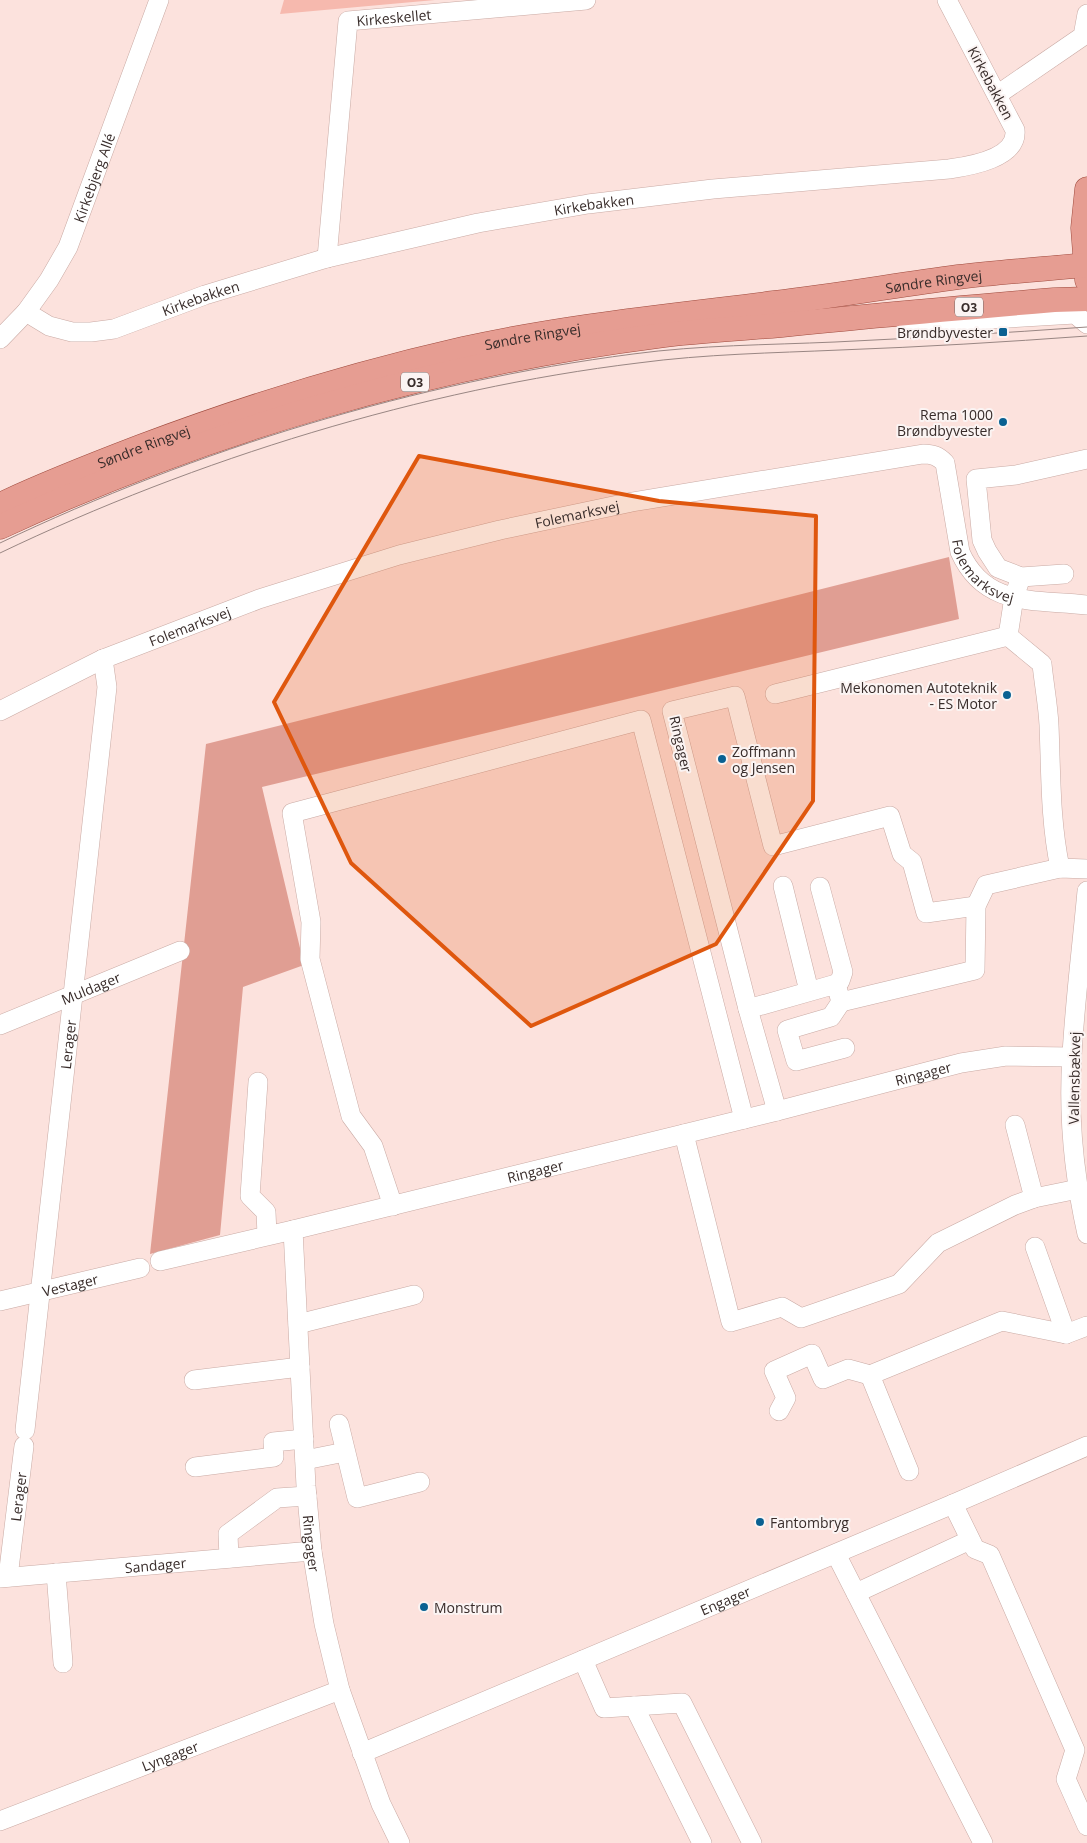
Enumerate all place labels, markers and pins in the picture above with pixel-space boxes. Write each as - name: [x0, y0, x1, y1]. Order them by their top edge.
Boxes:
- place label: Brøndbyvester: [897, 323, 993, 342]
- marker: Brøndbyvester: [997, 326, 1009, 338]
- place label: Rema 1000 Brøndbyvester: [897, 405, 993, 440]
- marker: Rema 1000 Brøndbyvester: [997, 416, 1009, 428]
- place label: Mekonomen Autoteknik - ES Motor: [840, 678, 998, 713]
- marker: Mekonomen Autoteknik - ES Motor: [1001, 689, 1013, 701]
- place label: Zoffmann og Jensen: [732, 742, 796, 777]
- marker: Zoffmann og Jensen: [716, 753, 728, 765]
- place label: Fantombryg: [770, 1513, 849, 1532]
- marker: Fantombryg: [754, 1516, 766, 1528]
- place label: Monstrum: [434, 1598, 503, 1617]
- marker: Monstrum: [418, 1601, 430, 1613]

